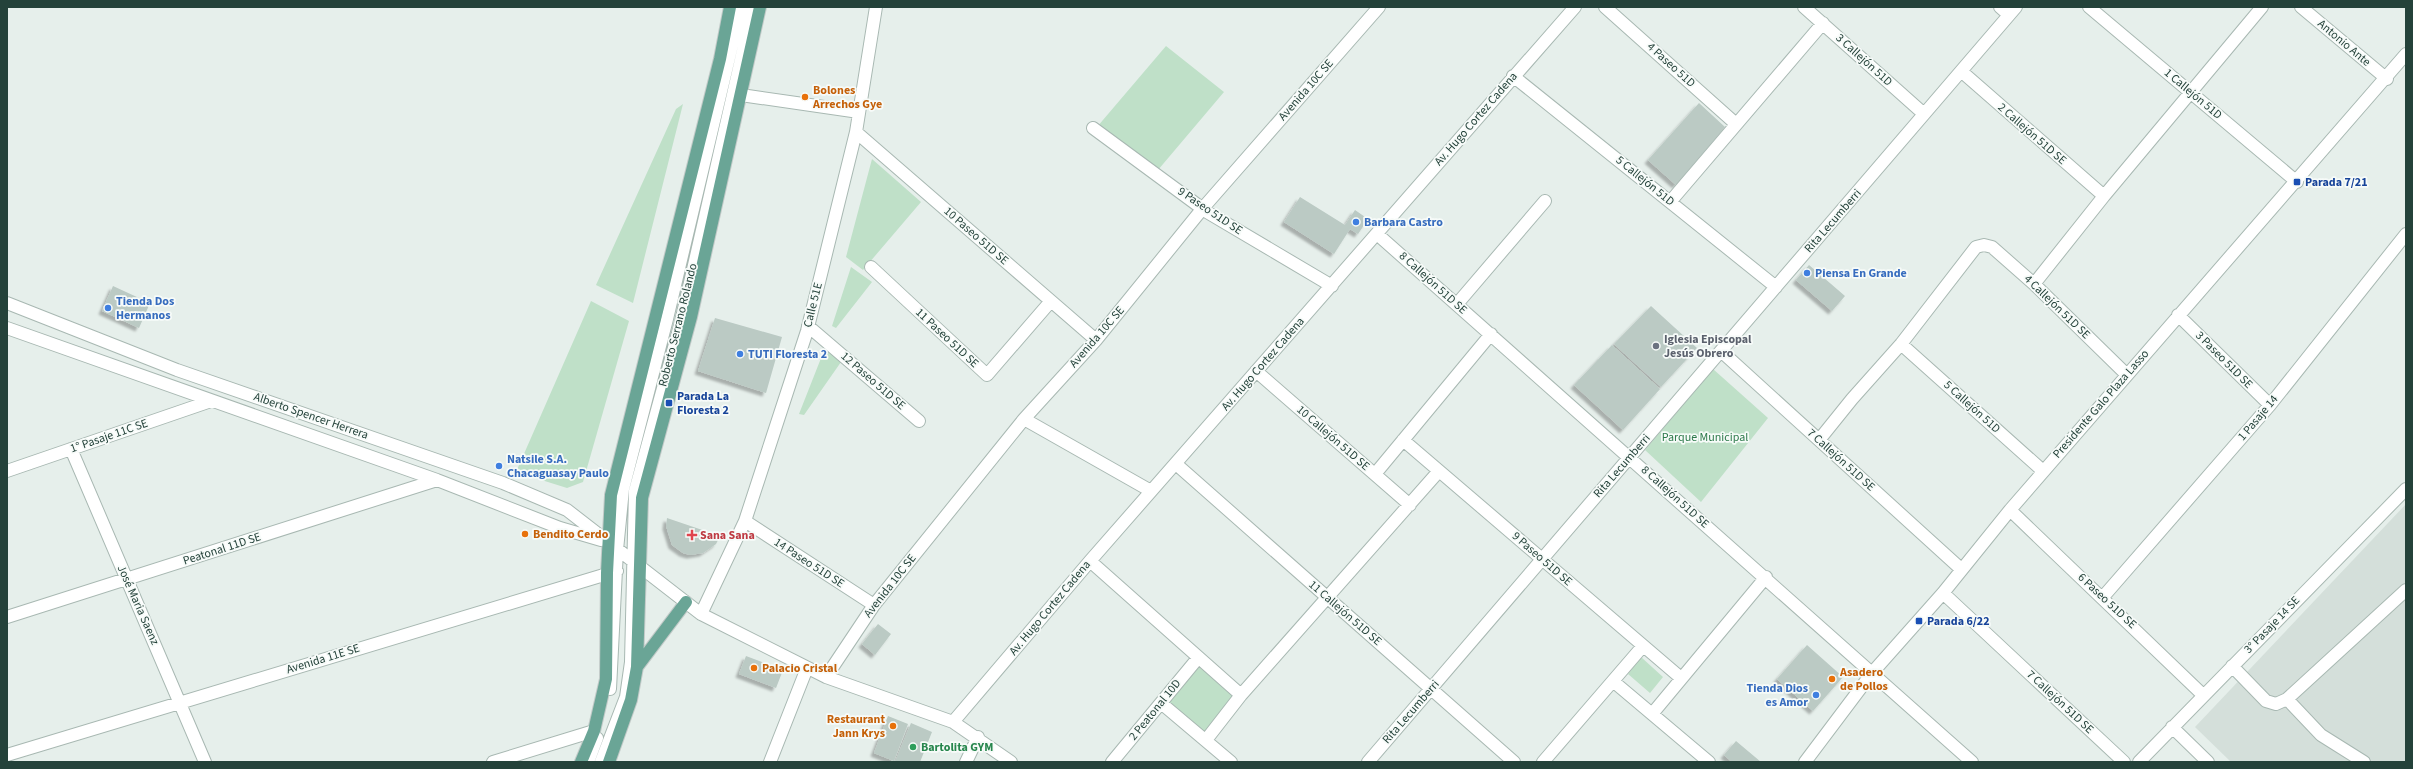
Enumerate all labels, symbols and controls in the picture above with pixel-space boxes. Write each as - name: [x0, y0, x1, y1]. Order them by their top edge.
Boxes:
- street label: Antonio Ante: [2314, 16, 2374, 70]
- street label: 3 Callejón 51D: [1832, 30, 1896, 90]
- street label: 4 Paseo 51D: [1643, 39, 1699, 91]
- street label: Avenida 10C SE: [1274, 56, 1338, 124]
- street label: 1 Callejón 51D: [2160, 65, 2226, 123]
- street label: Av. Hugo Cortez Cadena: [1431, 68, 1521, 170]
- place label: Bolones Arrechos Gye: [812, 82, 882, 113]
- marker: Bolones Arrechos Gye: [800, 92, 810, 102]
- street label: 2 Callejón 51D SE: [1994, 99, 2070, 169]
- street label: 5 Callejón 51D: [1612, 152, 1678, 210]
- place label: Parada 7/21: [2305, 174, 2368, 191]
- marker: Parada 7/21: [2292, 177, 2302, 187]
- street label: 9 Paseo 51D SE: [1174, 183, 1246, 239]
- street label: Rita Lecumberri: [1801, 185, 1866, 257]
- street label: 10 Paseo 51D SE: [940, 203, 1012, 269]
- place label: Barbara Castro: [1364, 214, 1443, 231]
- marker: Barbara Castro: [1351, 217, 1361, 227]
- street label: 8 Callejón 51D SE: [1395, 248, 1471, 318]
- street label: Roberto Serrano Rolando: [654, 261, 702, 389]
- place label: Piensa En Grande: [1815, 265, 1907, 282]
- marker: Piensa En Grande: [1802, 268, 1812, 278]
- street label: 4 Callejón 51D SE: [2020, 271, 2094, 343]
- street label: Calle 51E: [799, 281, 827, 329]
- place label: Tienda Dos Hermanos: [116, 293, 174, 324]
- marker: Tienda Dos Hermanos: [103, 303, 113, 313]
- street label: Avenida 10C SE: [1065, 303, 1129, 371]
- street label: 11 Paseo 51D SE: [912, 304, 982, 372]
- street label: Av. Hugo Cortez Cadena: [1218, 313, 1308, 415]
- street label: 3 Paseo 51D SE: [2191, 327, 2257, 393]
- place label: Iglesia Episcopal Jesús Obrero: [1664, 331, 1752, 362]
- marker: Iglesia Episcopal Jesús Obrero: [1651, 341, 1661, 351]
- place label: TUTI Floresta 2: [748, 346, 827, 363]
- street label: Presidente Galo Plaza Lasso: [2049, 346, 2153, 462]
- street label: 12 Paseo 51D SE: [837, 348, 909, 414]
- marker: TUTI Floresta 2: [735, 349, 745, 359]
- street label: 5 Callejón 51D: [1940, 377, 2004, 437]
- street label: Alberto Spencer Herrera: [251, 388, 371, 444]
- place label: Parada La Floresta 2: [677, 388, 729, 419]
- street label: 1 Pasaje 14: [2234, 391, 2282, 445]
- marker: Parada La Floresta 2: [664, 398, 674, 408]
- street label: 10 Callejón 51D SE: [1293, 401, 1373, 475]
- street label: 1° Pasaje 11C SE: [68, 415, 150, 457]
- street label: 7 Callejón 51D SE: [1803, 425, 1879, 495]
- park label: Parque Municipal: [1662, 429, 1748, 446]
- street label: Rita Lecumberri: [1590, 430, 1655, 502]
- place label: Natsile S.A. Chacaguasay Paulo: [507, 451, 609, 482]
- marker: Natsile S.A. Chacaguasay Paulo: [494, 461, 504, 471]
- street label: 8 Callejón 51D SE: [1637, 462, 1713, 532]
- place label: Bendito Cerdo: [533, 526, 609, 543]
- place label: Sana Sana: [700, 527, 755, 544]
- street label: Peatonal 11D SE: [181, 528, 263, 570]
- street label: 9 Paseo 51D SE: [1508, 528, 1576, 590]
- marker: Bendito Cerdo: [520, 529, 530, 539]
- marker: Sana Sana: [687, 530, 697, 540]
- street label: 14 Paseo 51D SE: [770, 534, 848, 592]
- street label: Avenida 10C SE: [860, 551, 920, 621]
- street label: Av. Hugo Cortez Cadena: [1005, 557, 1095, 659]
- street label: José Maria Saenz: [113, 562, 163, 648]
- street label: 6 Paseo 51D SE: [2074, 569, 2140, 633]
- street label: 11 Callejón 51D SE: [1305, 576, 1385, 650]
- street label: 3° Pasaje 14 SE: [2240, 592, 2304, 658]
- place label: Parada 6/22: [1927, 613, 1990, 630]
- marker: Parada 6/22: [1914, 616, 1924, 626]
- street label: Avenida 11E SE: [284, 640, 362, 678]
- place label: Palacio Cristal: [762, 660, 838, 677]
- marker: Palacio Cristal: [749, 663, 759, 673]
- place label: Asadero de Pollos: [1839, 664, 1888, 695]
- street label: 7 Callejón 51D SE: [2023, 666, 2097, 738]
- marker: Asadero de Pollos: [1827, 674, 1837, 684]
- street label: 2 Peatonal 10D: [1125, 676, 1185, 744]
- street label: Rita Lecumberri: [1379, 676, 1444, 748]
- place label: Tienda Dios es Amor: [1746, 680, 1808, 711]
- marker: Tienda Dios es Amor: [1811, 690, 1821, 700]
- place label: Restaurant Jann Krys: [827, 711, 885, 742]
- marker: Restaurant Jann Krys: [888, 721, 898, 731]
- place label: Bartolita GYM: [921, 739, 993, 756]
- marker: Bartolita GYM: [908, 742, 918, 752]

